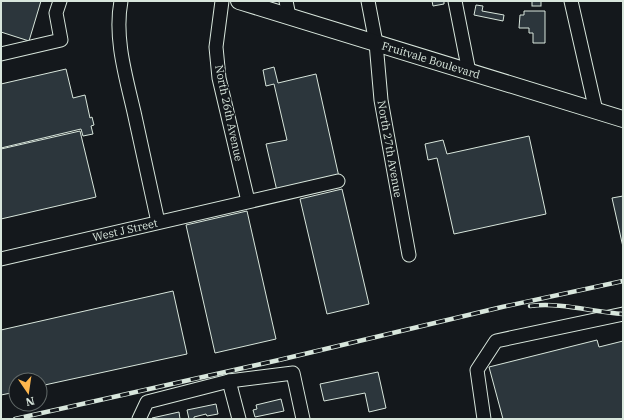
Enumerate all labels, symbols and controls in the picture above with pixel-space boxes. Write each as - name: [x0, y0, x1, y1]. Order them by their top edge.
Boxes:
- street label: Fruitvale Boulevard: [380, 38, 482, 82]
- street label: North 26th Avenue: [212, 64, 246, 163]
- street label: North 27th Avenue: [375, 99, 405, 199]
- street label: West J Street: [91, 216, 159, 244]
- north arrow: [8, 372, 48, 412]
- text: N: [24, 394, 36, 410]

